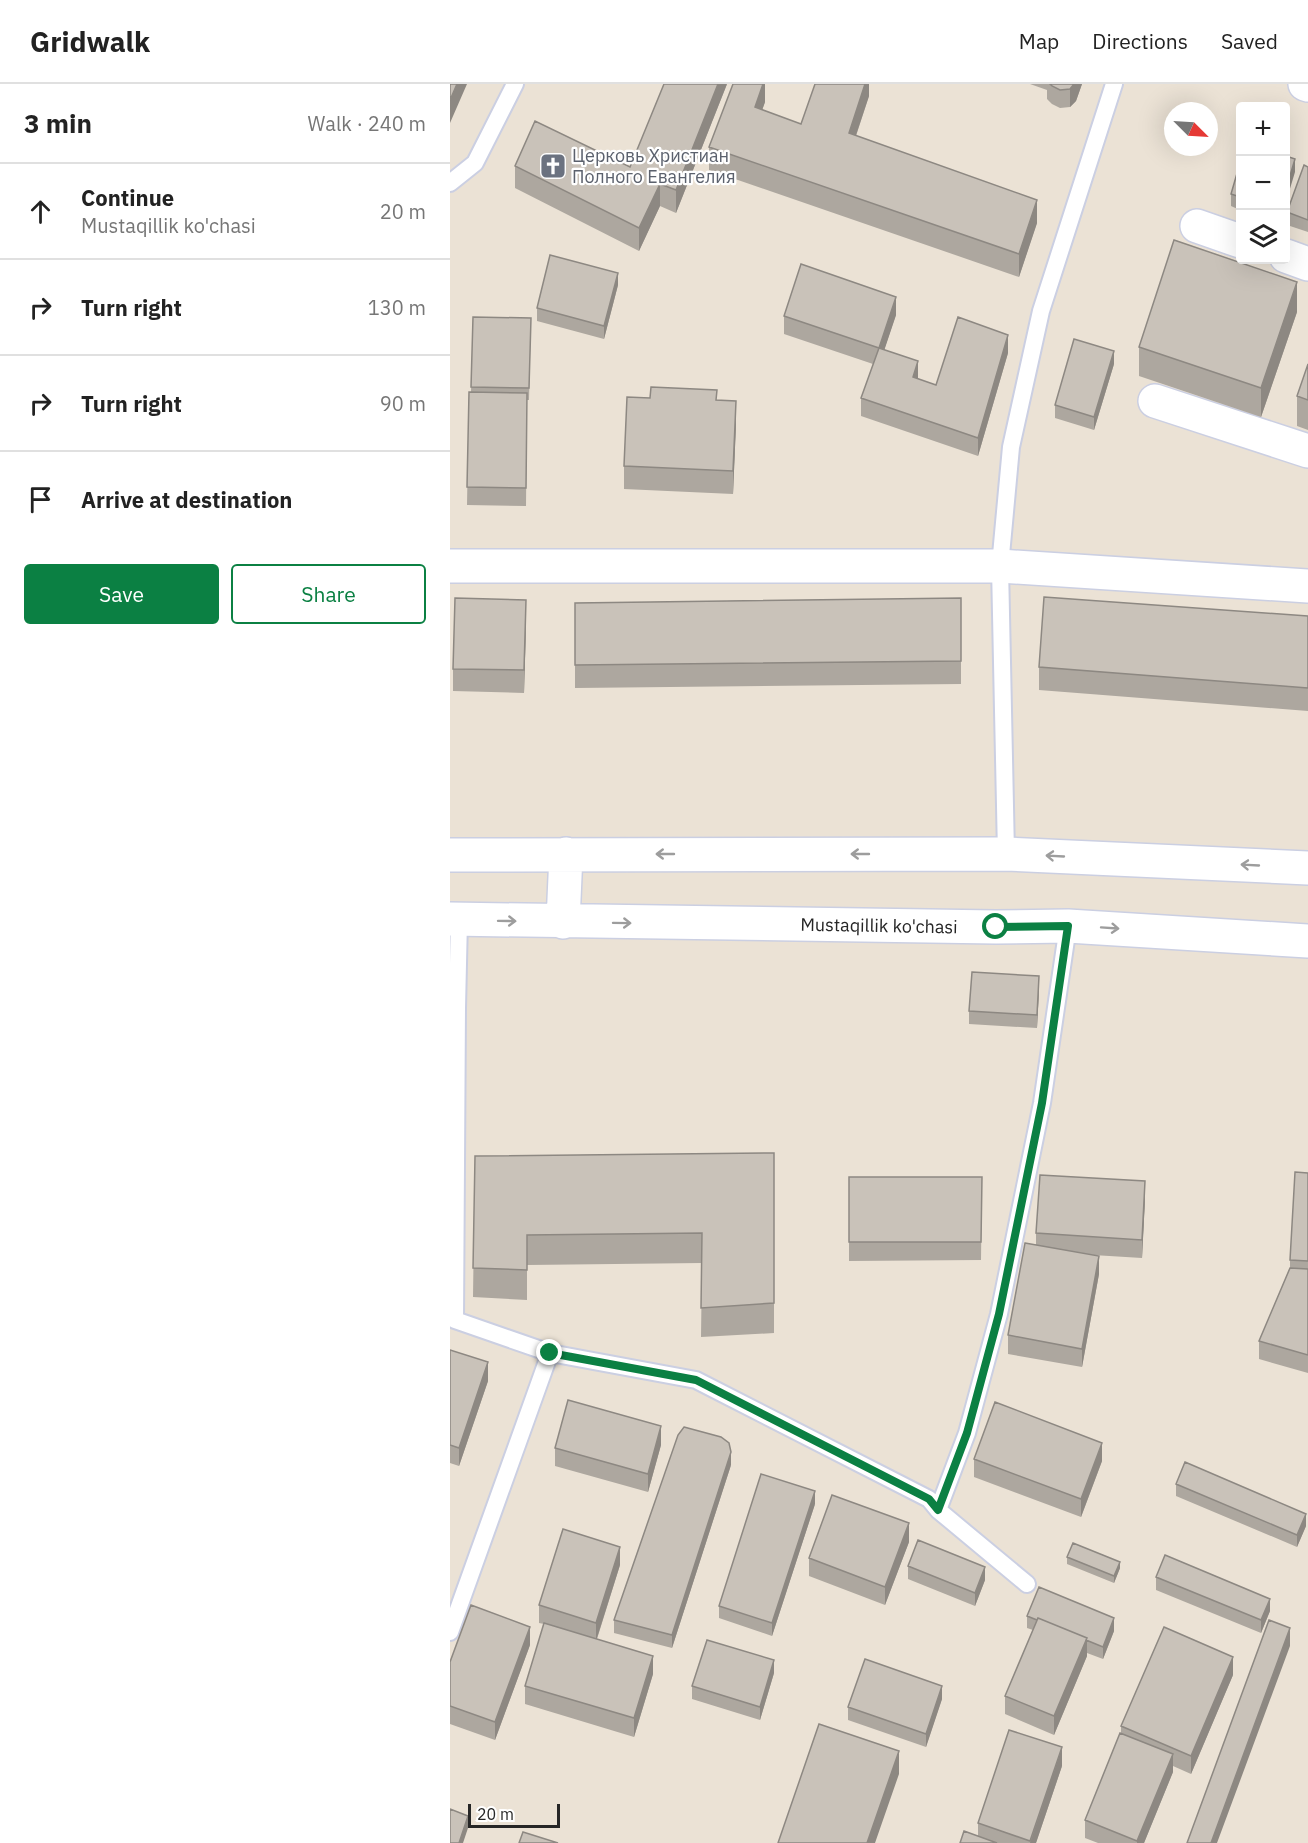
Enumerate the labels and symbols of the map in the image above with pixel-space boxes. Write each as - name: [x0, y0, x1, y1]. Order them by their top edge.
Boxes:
- north arrow: [1164, 102, 1218, 156]
- place label: Церковь Христиан Полного Евангелия: [572, 144, 736, 188]
- church icon: Церковь Христиан Полного Евангелия: [538, 151, 568, 181]
- one-way arrow: [655, 848, 675, 860]
- one-way arrow: [850, 848, 870, 860]
- one-way arrow: [1045, 851, 1065, 862]
- one-way arrow: [1240, 860, 1260, 871]
- street label: Mustaqillik ko'chasi: [800, 913, 958, 938]
- route start: [982, 913, 1008, 939]
- one-way arrow: [496, 915, 516, 926]
- one-way arrow: [611, 917, 631, 929]
- one-way arrow: [1100, 923, 1120, 934]
- route end: [536, 1339, 562, 1365]
- scale bar: [468, 1801, 560, 1828]

